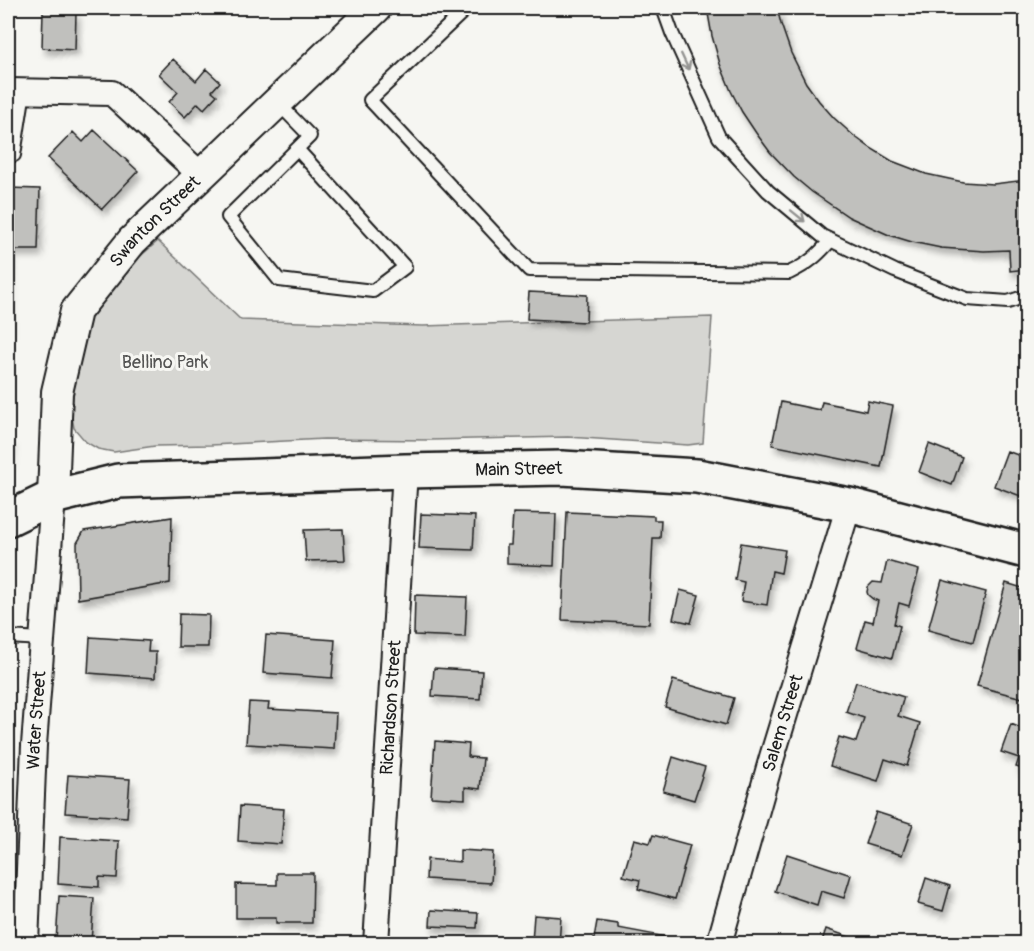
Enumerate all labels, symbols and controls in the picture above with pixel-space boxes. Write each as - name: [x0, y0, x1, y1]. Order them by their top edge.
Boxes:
- one-way arrow: [679, 52, 691, 70]
- street label: Swanton Street: [105, 170, 206, 272]
- one-way arrow: [790, 210, 806, 223]
- park label: Bellino Park: [122, 351, 209, 374]
- street label: Main Street: [475, 457, 563, 482]
- street label: Richardson Street: [375, 639, 407, 776]
- street label: Water Street: [22, 670, 52, 770]
- street label: Salem Street: [757, 671, 809, 774]

